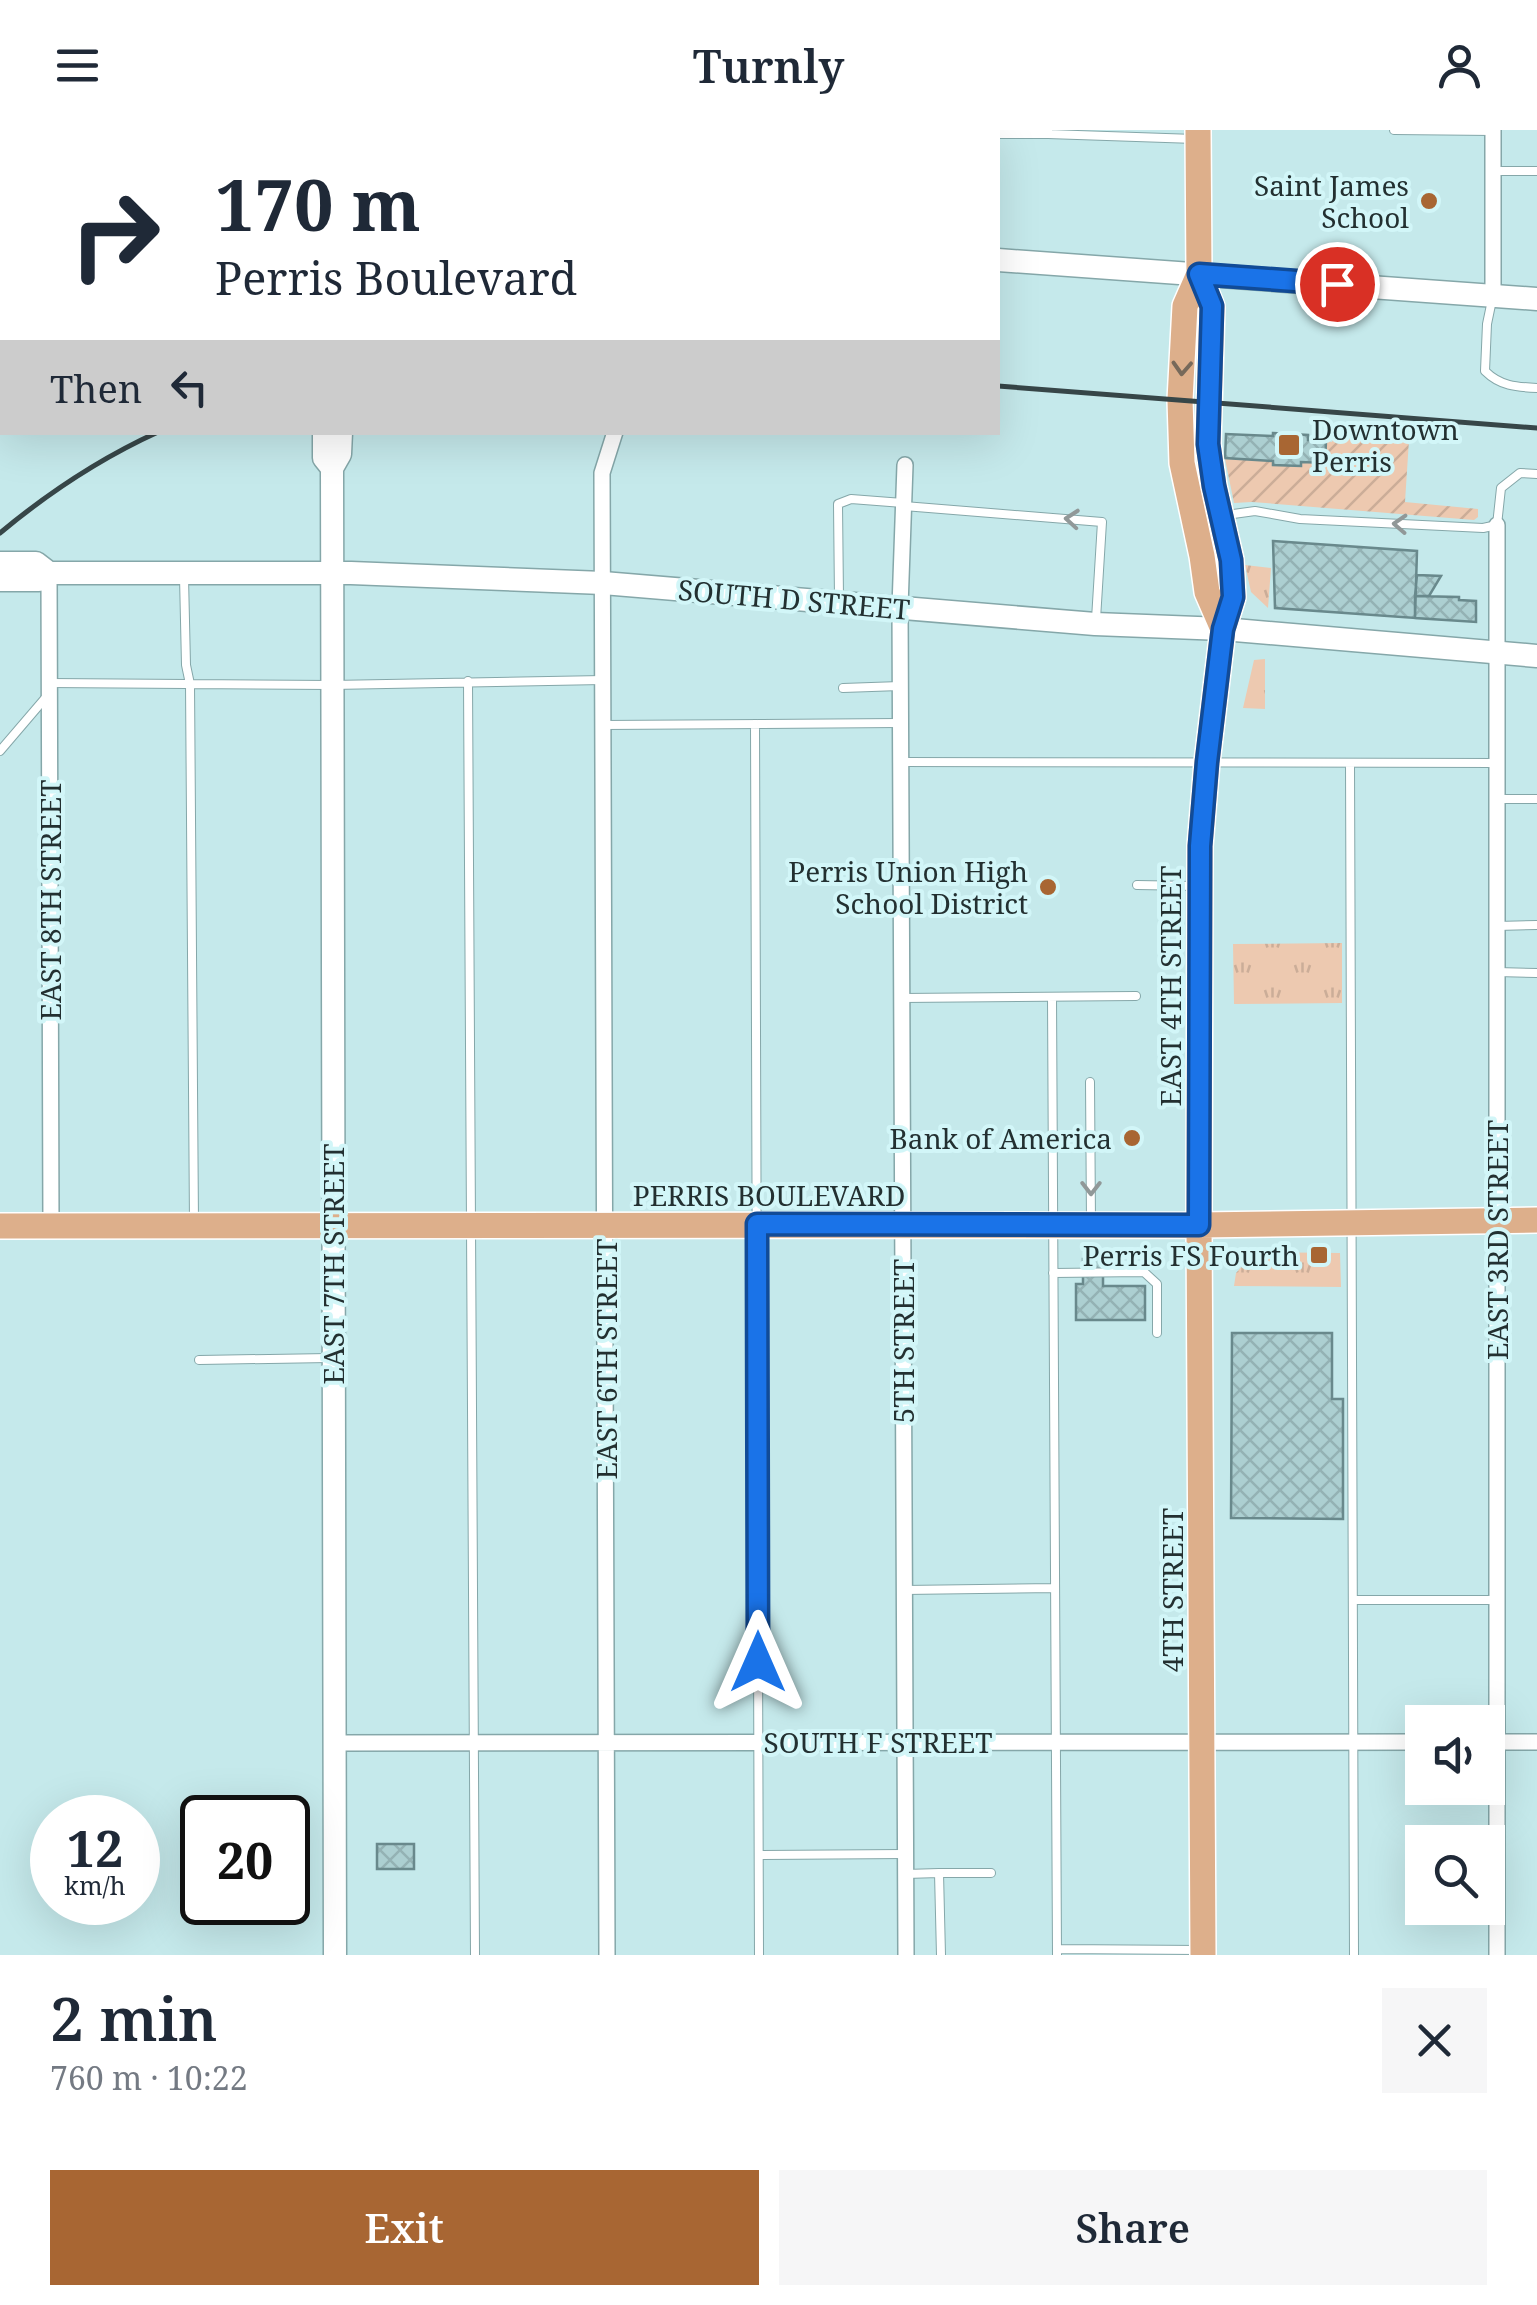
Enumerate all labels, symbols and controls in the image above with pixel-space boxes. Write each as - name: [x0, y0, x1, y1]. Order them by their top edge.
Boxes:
- text: Turnly: [693, 35, 844, 96]
- icon: menu: [50, 38, 105, 93]
- icon: person: [1432, 38, 1487, 93]
- text: 170 m: [215, 156, 421, 252]
- place label: Saint James School: [1254, 166, 1409, 236]
- icon: right: [50, 170, 180, 300]
- marker: Saint James School: [1418, 190, 1440, 212]
- pin: [1295, 242, 1380, 327]
- text: Perris Boulevard: [215, 247, 577, 308]
- icon: arrive: [1310, 257, 1365, 312]
- icon: left: [162, 360, 217, 415]
- one-way arrow: [1172, 361, 1193, 377]
- text: Then: [50, 362, 142, 414]
- place label: Downtown Perris: [1312, 410, 1459, 480]
- marker: Downtown Perris: [1276, 432, 1302, 458]
- one-way arrow: [1063, 509, 1079, 531]
- one-way arrow: [1392, 514, 1408, 535]
- street label: SOUTH D STREET: [676, 570, 912, 628]
- street label: EAST 8TH STREET: [31, 780, 69, 1020]
- place label: Perris Union High School District: [788, 852, 1028, 922]
- street label: EAST 4TH STREET: [1151, 866, 1189, 1106]
- marker: Perris Union High School District: [1037, 876, 1059, 898]
- place label: Bank of America: [890, 1119, 1112, 1157]
- street label: EAST 3RD STREET: [1478, 1120, 1516, 1360]
- marker: Bank of America: [1121, 1127, 1143, 1149]
- street label: EAST 7TH STREET: [314, 1144, 352, 1384]
- street label: PERRIS BOULEVARD: [633, 1176, 905, 1214]
- one-way arrow: [1080, 1182, 1102, 1197]
- place label: Perris FS Fourth: [1083, 1236, 1299, 1274]
- street label: EAST 6TH STREET: [587, 1239, 625, 1479]
- marker: Perris FS Fourth: [1308, 1244, 1330, 1266]
- street label: 5TH STREET: [884, 1259, 922, 1423]
- street label: 4TH STREET: [1153, 1508, 1191, 1672]
- position arrow: [706, 1610, 810, 1714]
- map controls: [1405, 1705, 1505, 1925]
- button: sound: [1405, 1705, 1505, 1805]
- street label: SOUTH F STREET: [764, 1723, 992, 1761]
- speed limit sign: 20: [180, 1795, 310, 1925]
- text: 12: [67, 1814, 123, 1882]
- button: search: [1405, 1825, 1505, 1925]
- text: km/h: [64, 1868, 126, 1902]
- text: 2 min: [50, 1977, 218, 2059]
- button: close: [1382, 1988, 1487, 2093]
- text: 760 m · 10:22: [50, 2056, 248, 2099]
- button: Exit: [50, 2170, 759, 2285]
- button: Share: [779, 2170, 1487, 2285]

